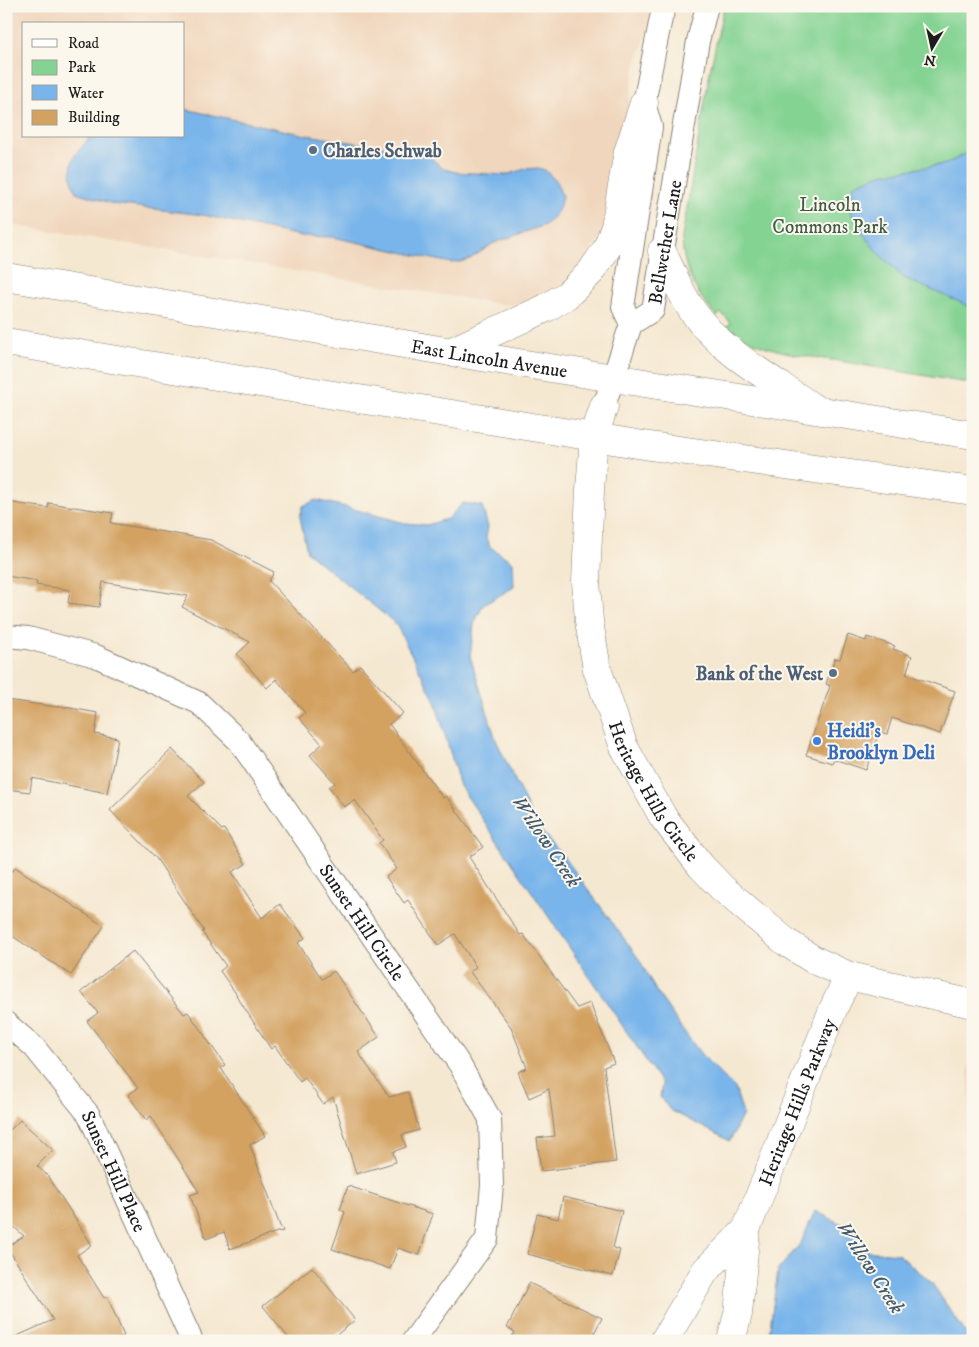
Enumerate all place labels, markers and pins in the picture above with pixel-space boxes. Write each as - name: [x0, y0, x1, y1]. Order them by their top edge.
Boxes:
- place label: Charles Schwab: [323, 140, 442, 163]
- marker: Charles Schwab: [307, 144, 319, 156]
- place label: Bank of the West: [695, 663, 824, 686]
- marker: Bank of the West: [827, 667, 839, 679]
- place label: Heidi's Brooklyn Deli: [827, 720, 935, 765]
- marker: Heidi's Brooklyn Deli: [811, 735, 823, 747]

